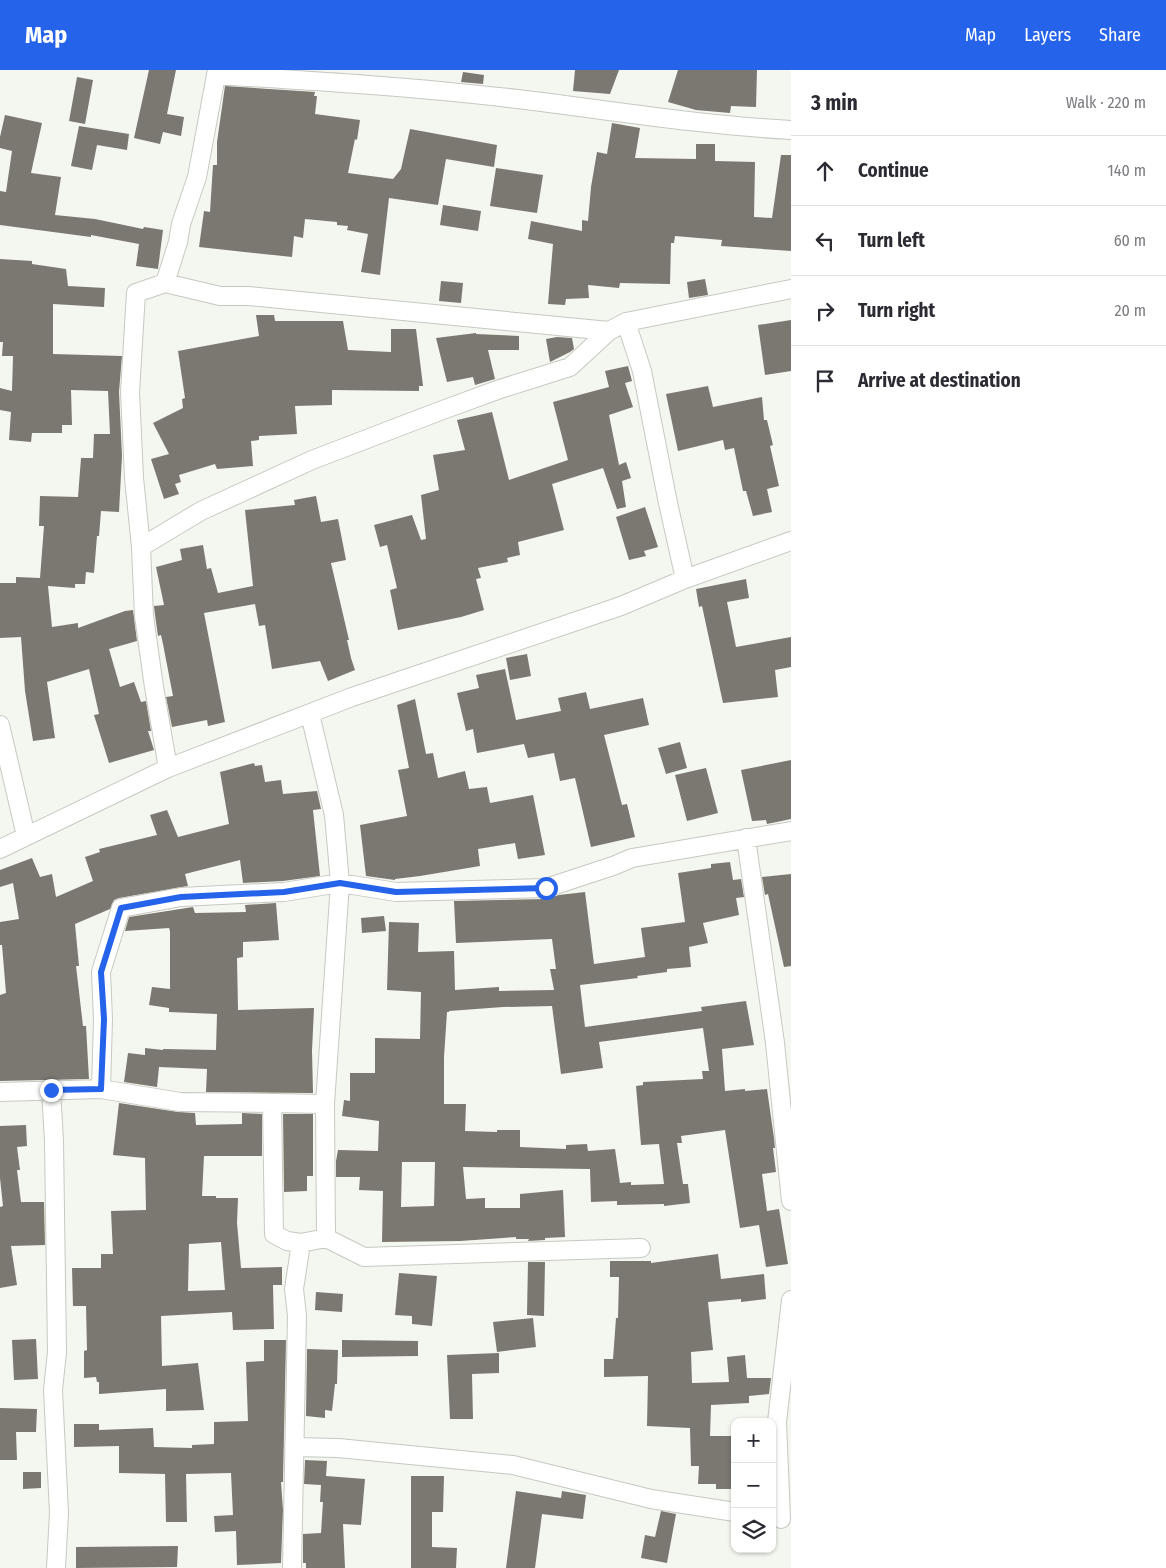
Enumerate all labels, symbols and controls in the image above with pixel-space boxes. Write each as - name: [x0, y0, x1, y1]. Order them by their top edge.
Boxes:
- text: Map: [25, 21, 67, 49]
- text: Map: [965, 24, 996, 46]
- text: Layers: [1024, 24, 1071, 46]
- text: Share: [1099, 24, 1141, 46]
- text: 3 min: [811, 90, 858, 116]
- text: Walk · 220 m: [1066, 93, 1146, 112]
- icon: ahead: [811, 157, 839, 185]
- text: Continue: [858, 159, 929, 182]
- text: 140 m: [1108, 161, 1146, 180]
- icon: left: [811, 227, 839, 255]
- text: Turn left: [858, 229, 925, 252]
- text: 60 m: [1114, 231, 1146, 250]
- icon: right: [811, 297, 839, 325]
- text: Turn right: [858, 299, 935, 322]
- text: 20 m: [1115, 301, 1146, 320]
- icon: arrive: [811, 367, 839, 395]
- text: Arrive at destination: [858, 369, 1021, 392]
- route start: [535, 877, 558, 900]
- route end: [40, 1079, 63, 1102]
- map controls: [731, 1418, 776, 1553]
- button: +: [731, 1418, 776, 1463]
- button: −: [731, 1463, 776, 1508]
- button: layers: [731, 1508, 776, 1553]

